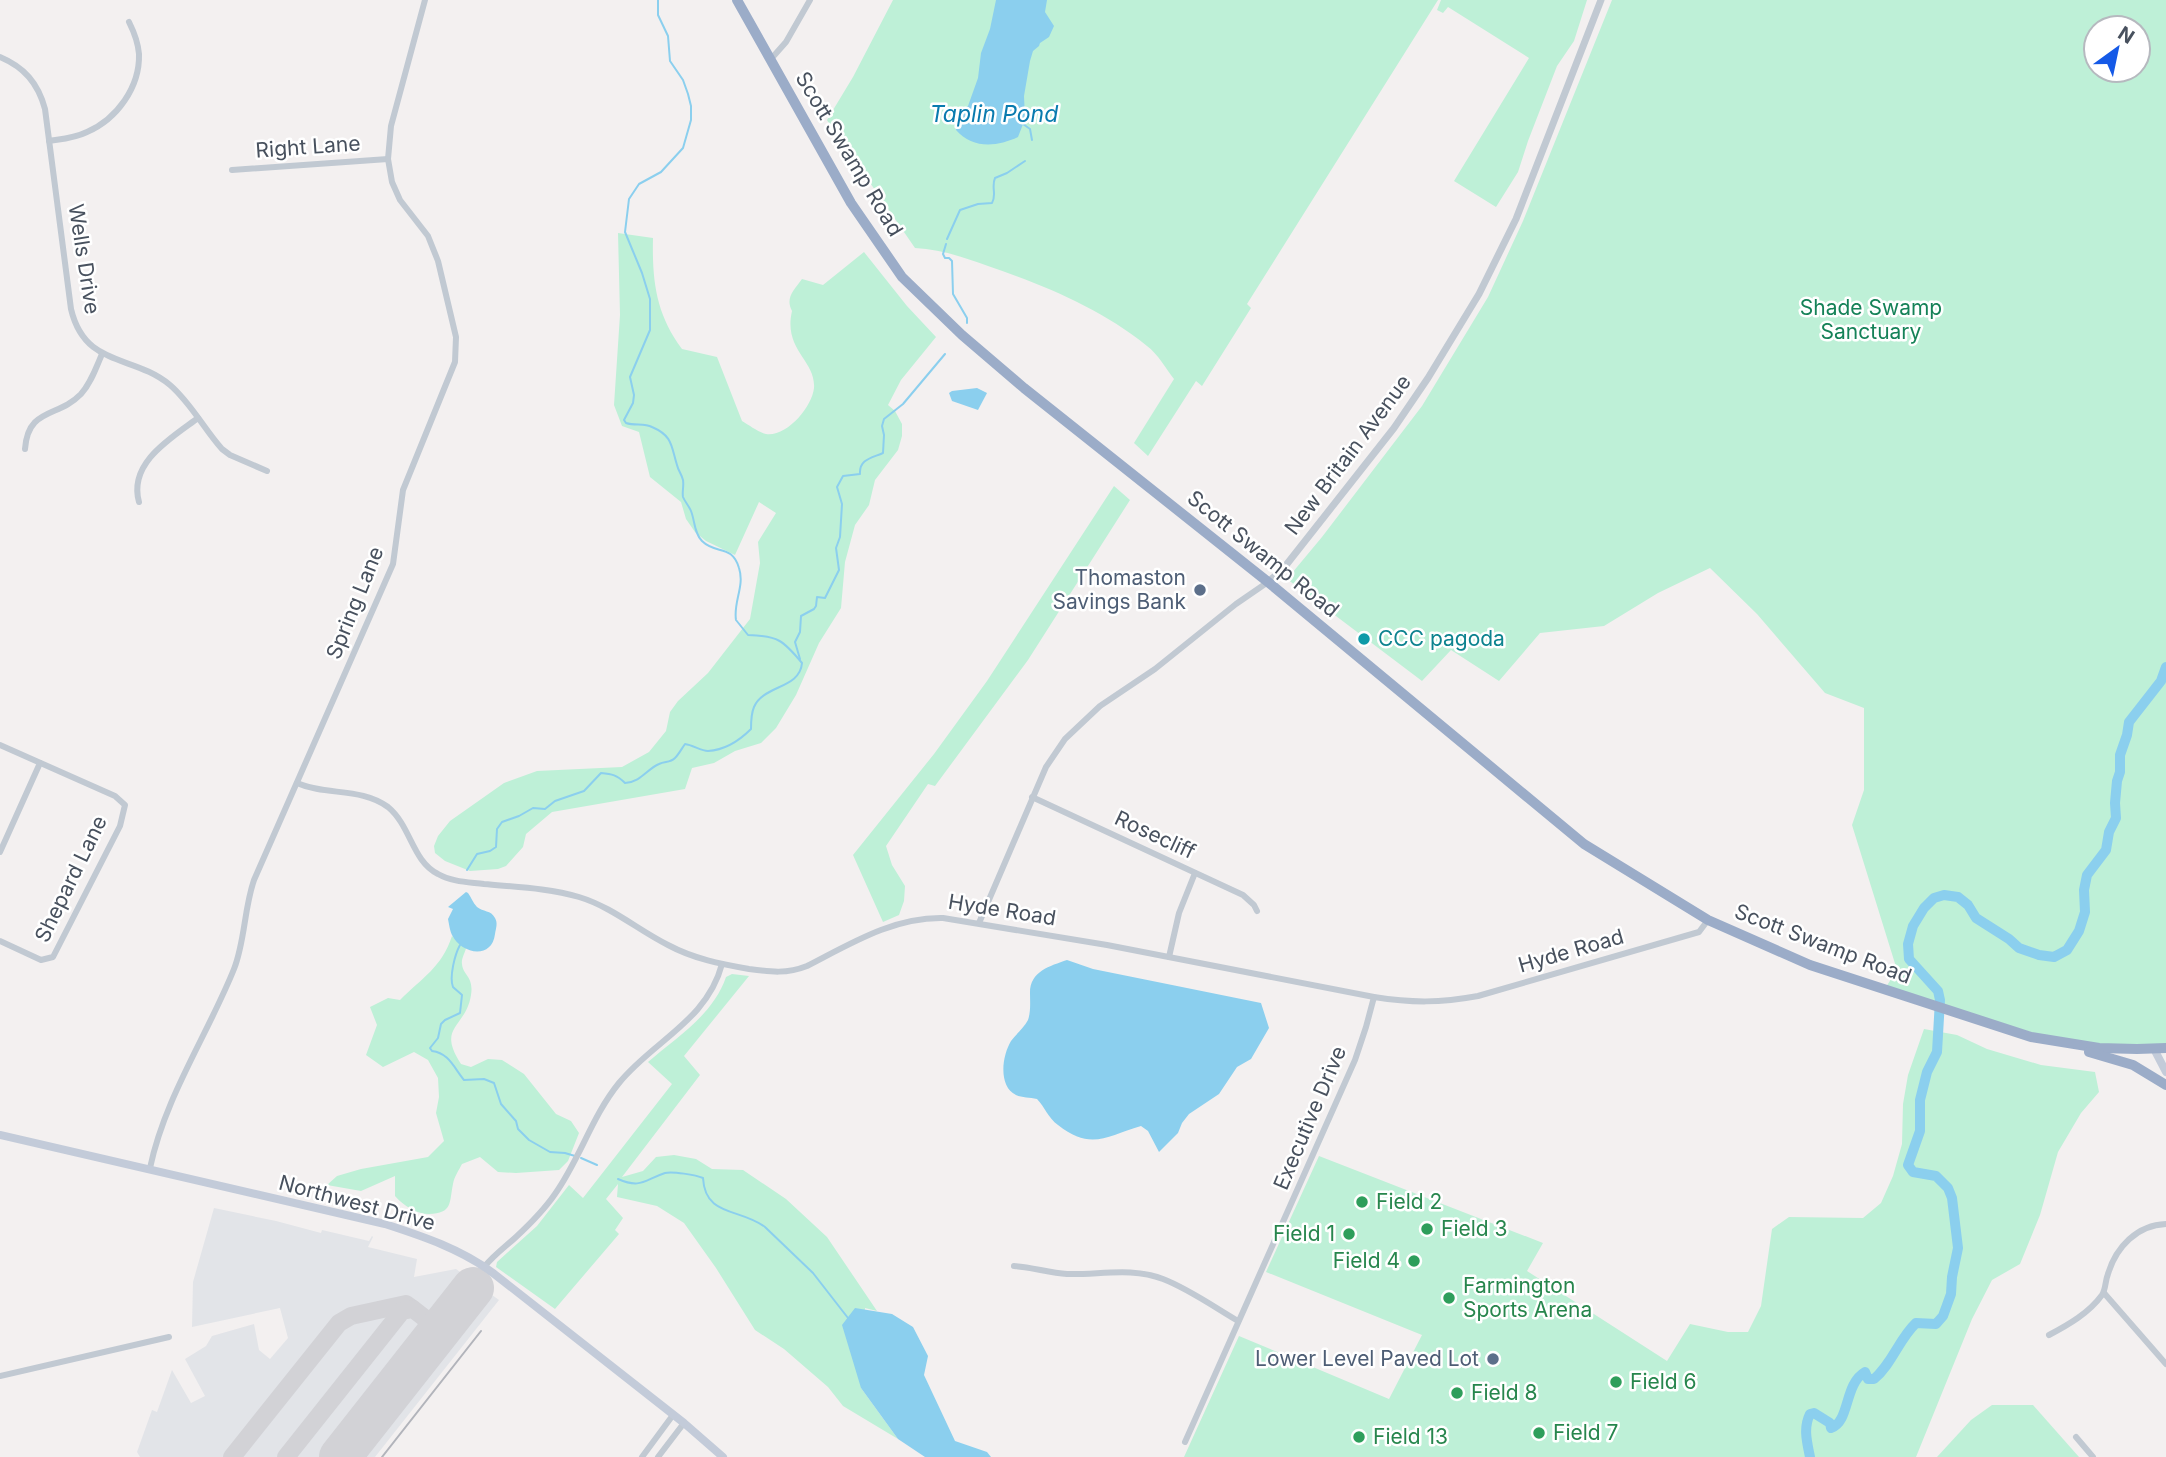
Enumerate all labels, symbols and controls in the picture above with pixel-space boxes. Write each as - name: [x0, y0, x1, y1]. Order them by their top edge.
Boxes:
- north arrow: [2082, 14, 2152, 84]
- text: N: [2114, 22, 2138, 49]
- street label: Scott Swamp Road: [790, 67, 908, 241]
- water label: Taplin Pond: [930, 100, 1059, 128]
- street label: Right Lane: [255, 130, 361, 163]
- street label: Wells Drive: [63, 202, 106, 316]
- park label: Shade Swamp Sanctuary: [1800, 295, 1942, 344]
- street label: New Britain Avenue: [1279, 370, 1416, 540]
- street label: Scott Swamp Road: [1183, 485, 1344, 622]
- street label: Spring Lane: [321, 543, 388, 663]
- place label: Thomaston Savings Bank: [1052, 565, 1186, 614]
- marker: Thomaston Savings Bank: [1192, 582, 1208, 598]
- place label: CCC pagoda: [1378, 626, 1505, 651]
- marker: CCC pagoda: [1356, 631, 1372, 647]
- street label: Rosecliff: [1111, 805, 1200, 864]
- street label: Shepard Lane: [29, 811, 112, 946]
- street label: Hyde Road: [946, 889, 1058, 930]
- street label: Scott Swamp Road: [1731, 898, 1915, 989]
- street label: Hyde Road: [1515, 924, 1627, 978]
- street label: Executive Drive: [1268, 1042, 1351, 1194]
- street label: Northwest Drive: [276, 1170, 438, 1235]
- place label: Field 2: [1376, 1189, 1442, 1214]
- marker: Field 2: [1354, 1194, 1370, 1210]
- place label: Field 3: [1441, 1216, 1508, 1241]
- place label: Field 1: [1273, 1221, 1335, 1246]
- marker: Field 3: [1419, 1221, 1435, 1237]
- marker: Field 1: [1341, 1226, 1357, 1242]
- place label: Field 4: [1333, 1248, 1400, 1273]
- marker: Field 4: [1406, 1253, 1422, 1269]
- place label: Farmington Sports Arena: [1463, 1273, 1592, 1322]
- marker: Farmington Sports Arena: [1441, 1290, 1457, 1306]
- place label: Lower Level Paved Lot: [1255, 1346, 1479, 1371]
- marker: Lower Level Paved Lot: [1485, 1351, 1501, 1367]
- place label: Field 6: [1630, 1369, 1697, 1394]
- marker: Field 6: [1608, 1374, 1624, 1390]
- place label: Field 8: [1471, 1380, 1538, 1405]
- marker: Field 8: [1449, 1385, 1465, 1401]
- place label: Field 7: [1553, 1420, 1618, 1445]
- place label: Field 13: [1373, 1424, 1448, 1449]
- marker: Field 7: [1531, 1425, 1547, 1441]
- marker: Field 13: [1351, 1429, 1367, 1445]

